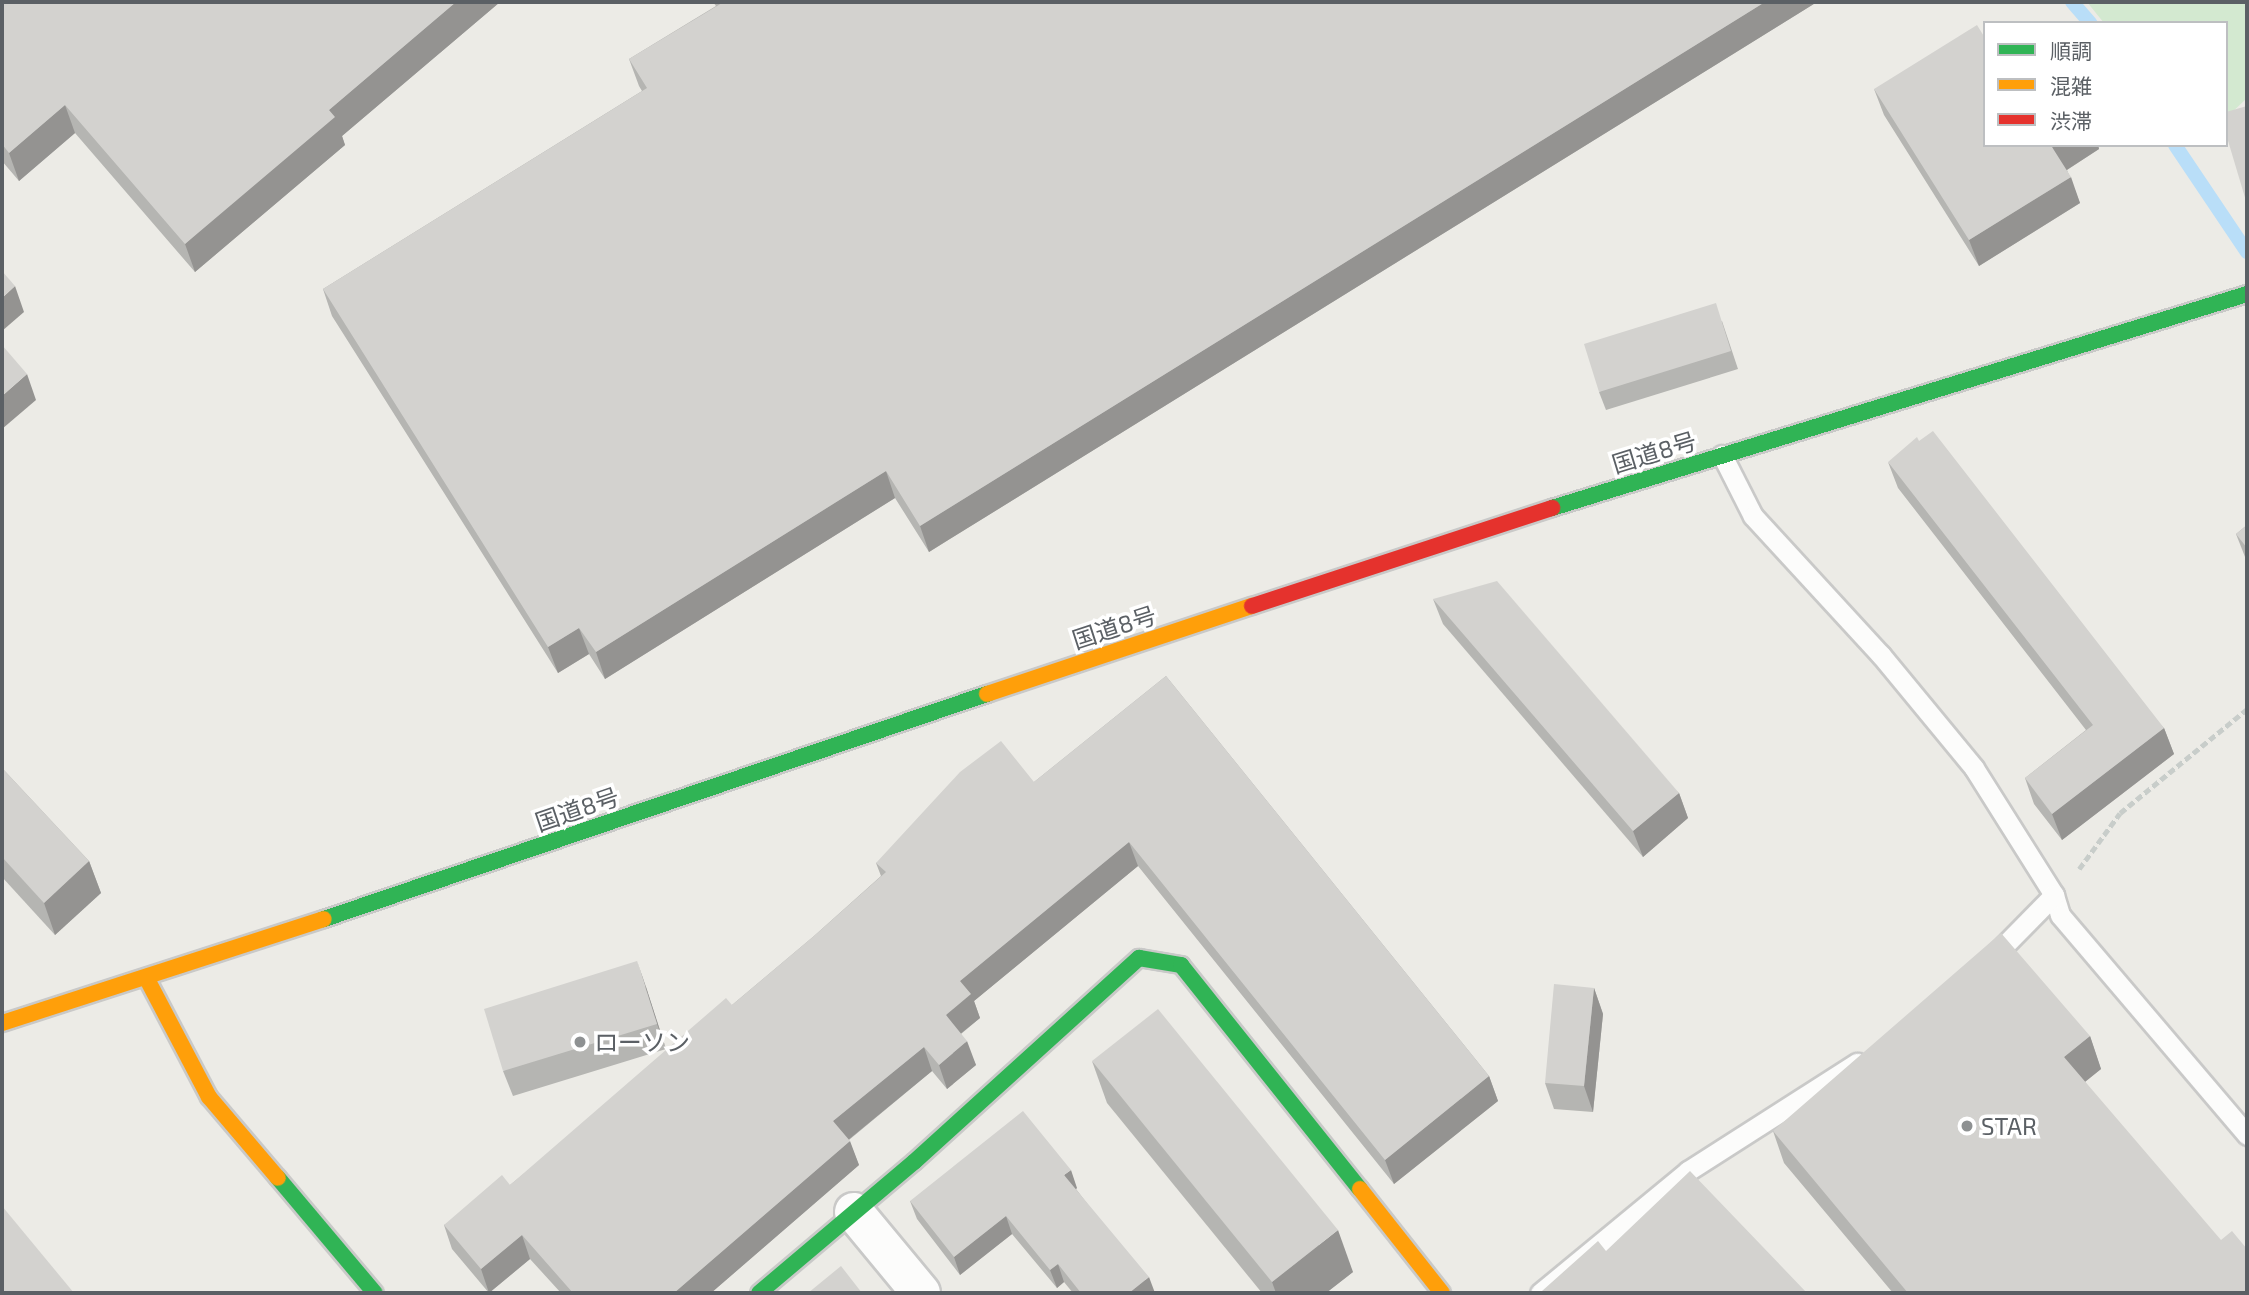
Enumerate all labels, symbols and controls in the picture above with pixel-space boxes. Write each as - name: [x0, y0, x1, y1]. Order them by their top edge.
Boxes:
- legend: [1983, 21, 2228, 147]
- text: 順調: [2050, 38, 2092, 63]
- text: 混雑: [2050, 73, 2092, 98]
- text: 渋滞: [2050, 108, 2092, 133]
- street label: 国道8号: [1608, 426, 1700, 478]
- street label: 国道8号: [1068, 600, 1160, 654]
- street label: 国道8号: [531, 781, 623, 837]
- place label: ローソン: [594, 1028, 690, 1056]
- marker: ローソン: [572, 1034, 588, 1050]
- place label: STAR: [1981, 1112, 2037, 1140]
- marker: STAR: [1959, 1118, 1975, 1134]

